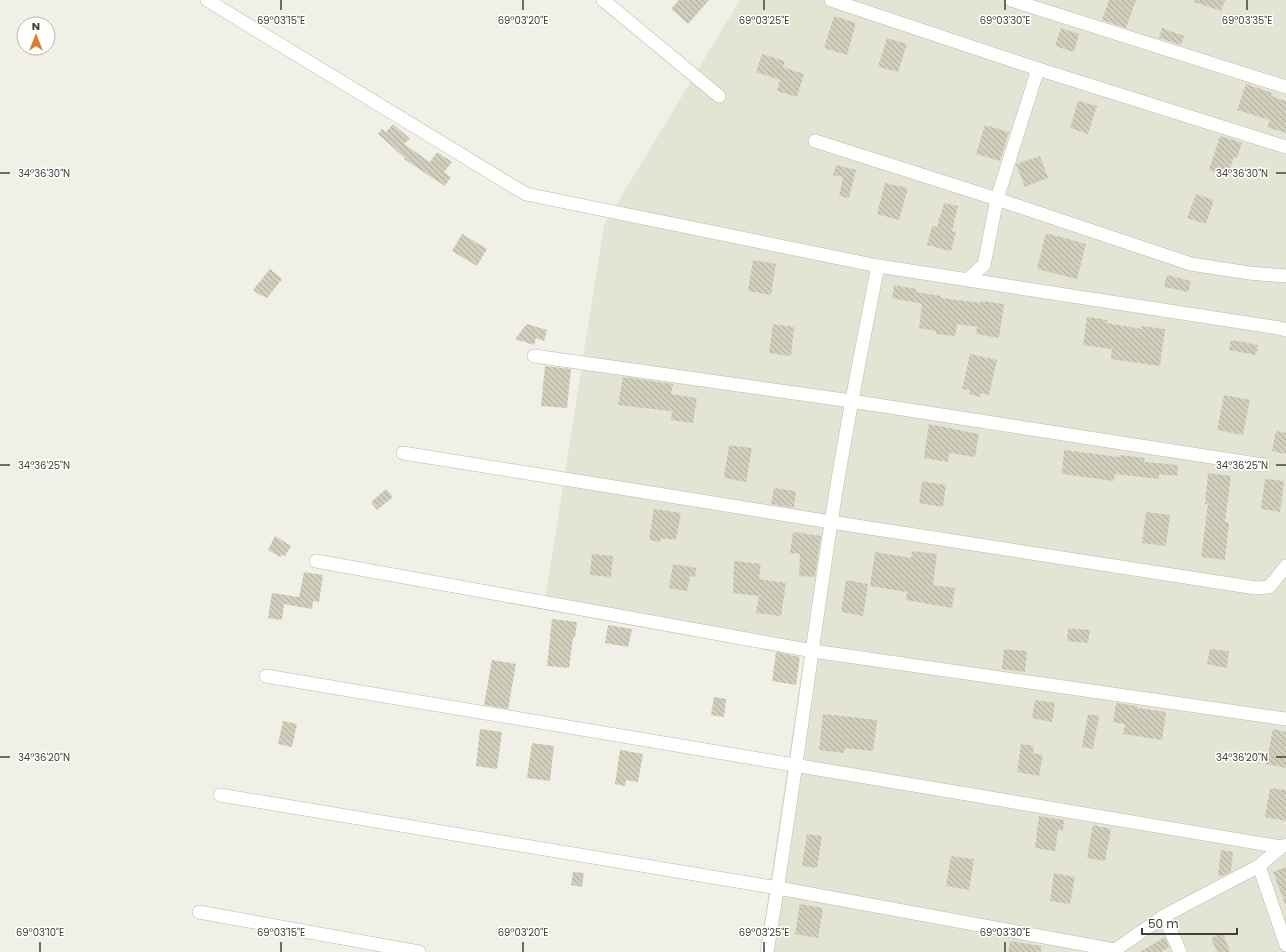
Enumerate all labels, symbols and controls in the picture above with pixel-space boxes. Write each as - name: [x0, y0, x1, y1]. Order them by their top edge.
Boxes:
- text: 69°03'15"E: [257, 13, 305, 28]
- text: 69°03'20"E: [498, 13, 548, 28]
- text: 69°03'25"E: [739, 13, 789, 28]
- text: 69°03'30"E: [980, 13, 1030, 28]
- text: 69°03'35"E: [1222, 13, 1272, 28]
- north arrow: [16, 16, 56, 56]
- text: N: [32, 18, 40, 34]
- text: 34°36'30"N: [18, 166, 70, 181]
- text: 34°36'30"N: [1216, 166, 1268, 181]
- text: 34°36'25"N: [18, 458, 70, 473]
- text: 34°36'25"N: [1216, 458, 1268, 473]
- text: 34°36'20"N: [18, 750, 70, 765]
- text: 34°36'20"N: [1216, 750, 1268, 765]
- scale bar: [1142, 910, 1237, 936]
- text: 50 m: [1148, 915, 1179, 932]
- text: 69°03'10"E: [16, 925, 64, 940]
- text: 69°03'15"E: [257, 925, 305, 940]
- text: 69°03'20"E: [498, 925, 548, 940]
- text: 69°03'25"E: [739, 925, 789, 940]
- text: 69°03'30"E: [980, 925, 1030, 940]

